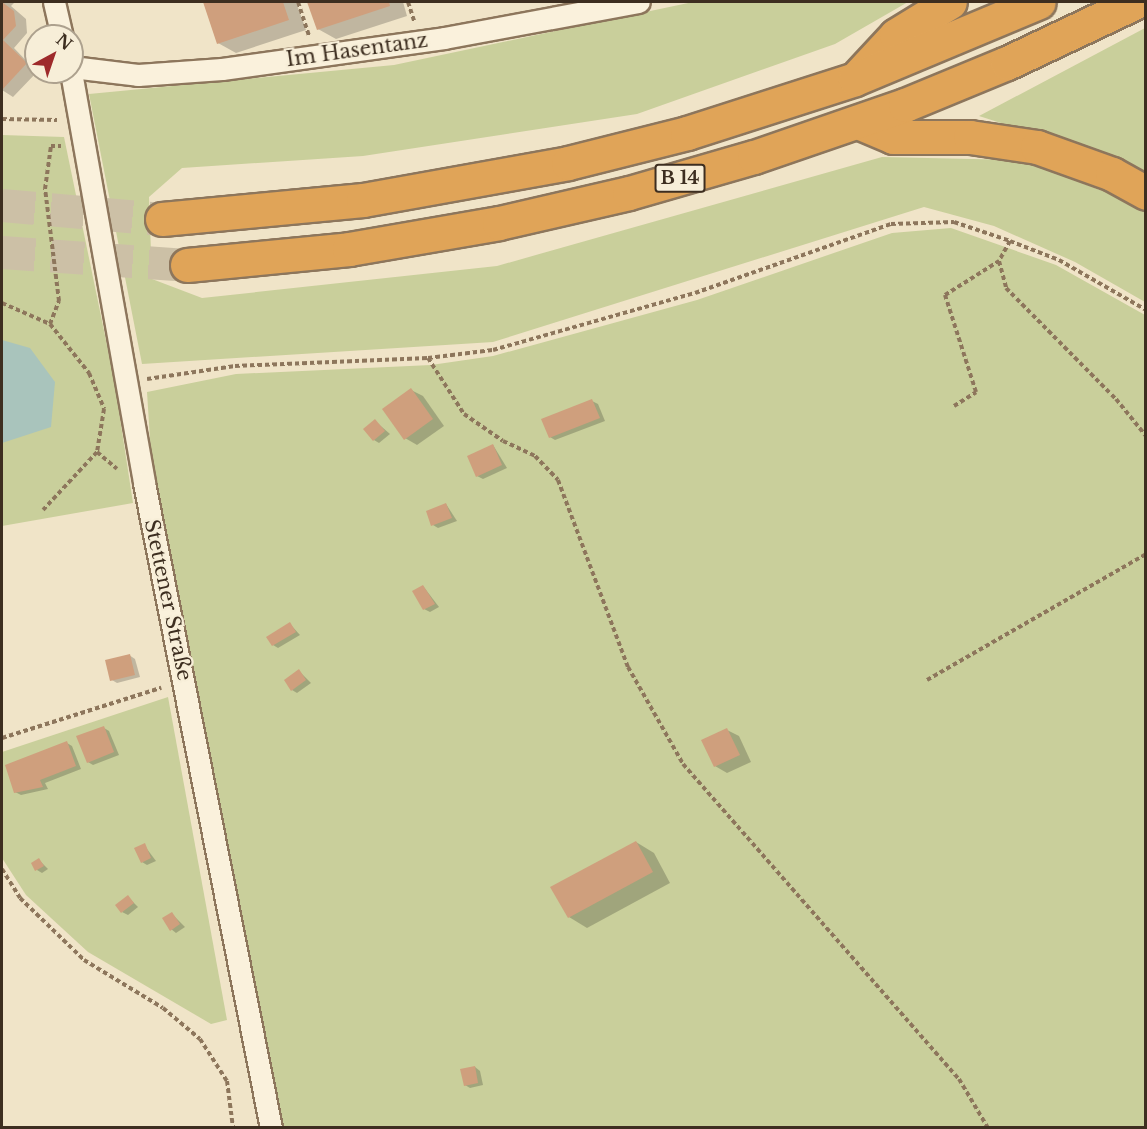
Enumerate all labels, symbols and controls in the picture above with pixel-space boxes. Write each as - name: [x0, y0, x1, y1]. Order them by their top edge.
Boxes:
- north arrow: [24, 24, 84, 84]
- street label: Im Hasentanz: [285, 28, 429, 72]
- text: N: [52, 29, 76, 54]
- road number: B 14: [654, 163, 706, 193]
- street label: Stettener Straße: [139, 517, 197, 683]

